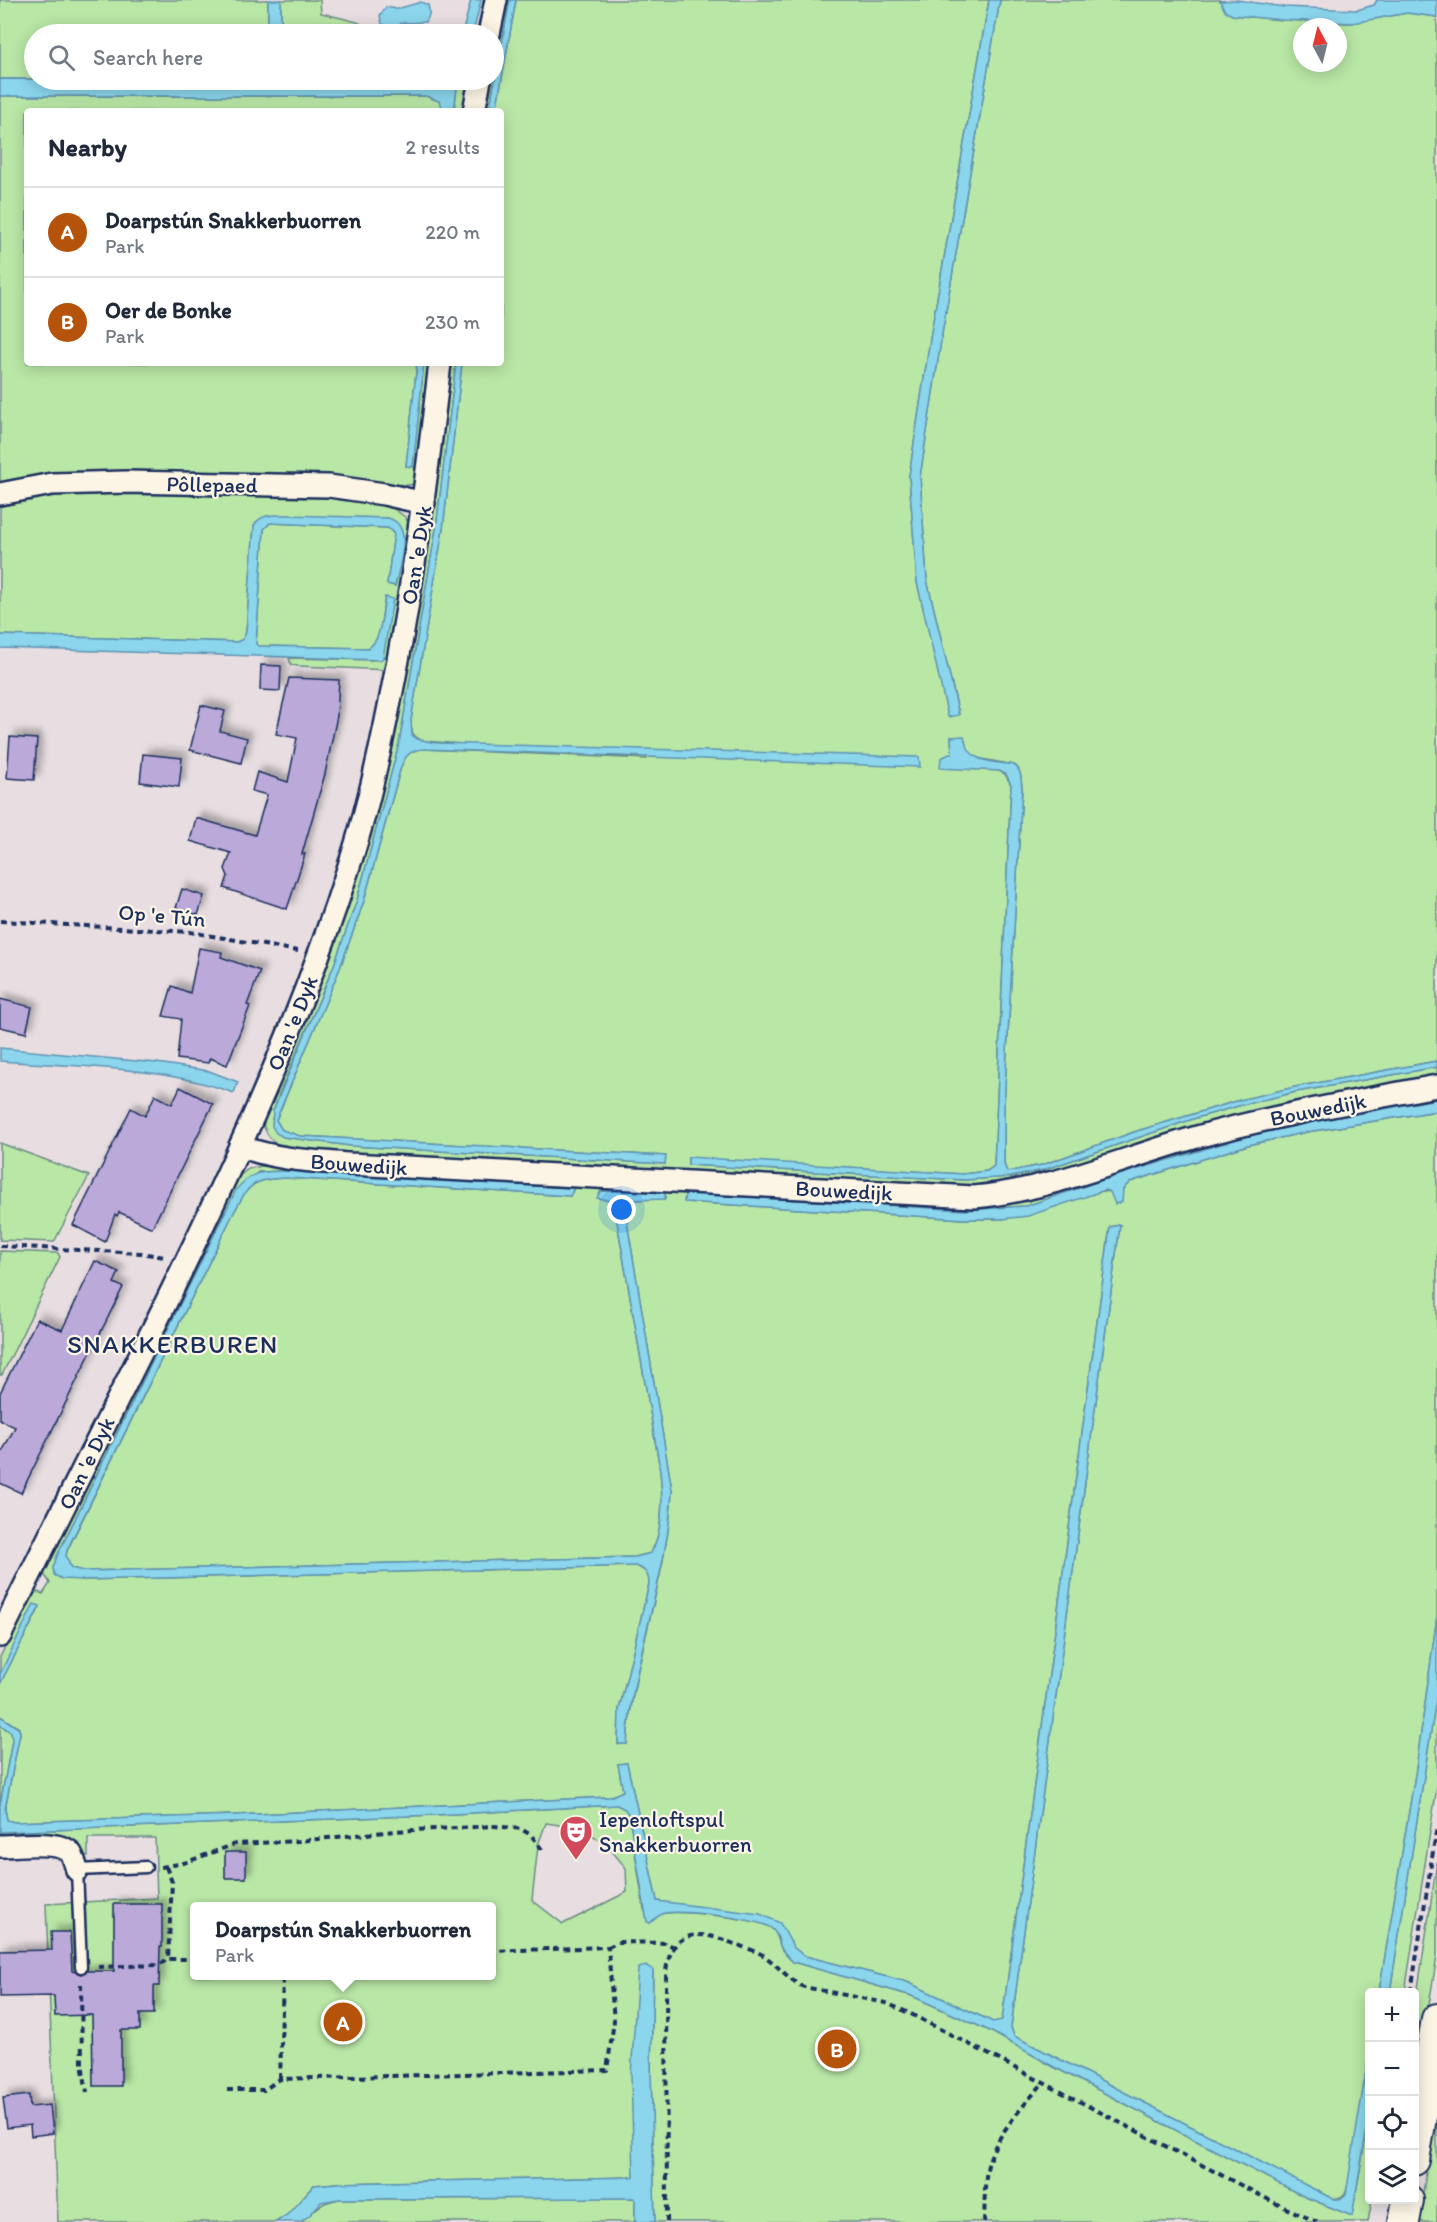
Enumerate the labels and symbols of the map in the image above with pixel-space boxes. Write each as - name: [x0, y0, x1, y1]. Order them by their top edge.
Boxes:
- north arrow: [1293, 18, 1347, 72]
- street label: Pôllepaed: [166, 470, 258, 499]
- street label: Oan 'e Dyk: [395, 503, 438, 607]
- street label: Op 'e Tún: [117, 898, 207, 933]
- street label: Oan 'e Dyk: [261, 971, 324, 1075]
- street label: Bouwedijk: [1268, 1087, 1369, 1132]
- street label: Bouwedijk: [309, 1148, 409, 1181]
- street label: Bouwedijk: [795, 1174, 894, 1207]
- your location: [607, 1195, 636, 1224]
- district label: SNAKKERBUREN: [67, 1328, 279, 1360]
- street label: Oan 'e Dyk: [52, 1412, 121, 1514]
- place label: Iepenloftspul Snakkerbuorren: [599, 1806, 752, 1858]
- theatre icon: Iepenloftspul Snakkerbuorren: [558, 1814, 594, 1861]
- pin: A: [324, 2000, 362, 2044]
- pin: B: [818, 2026, 856, 2072]

